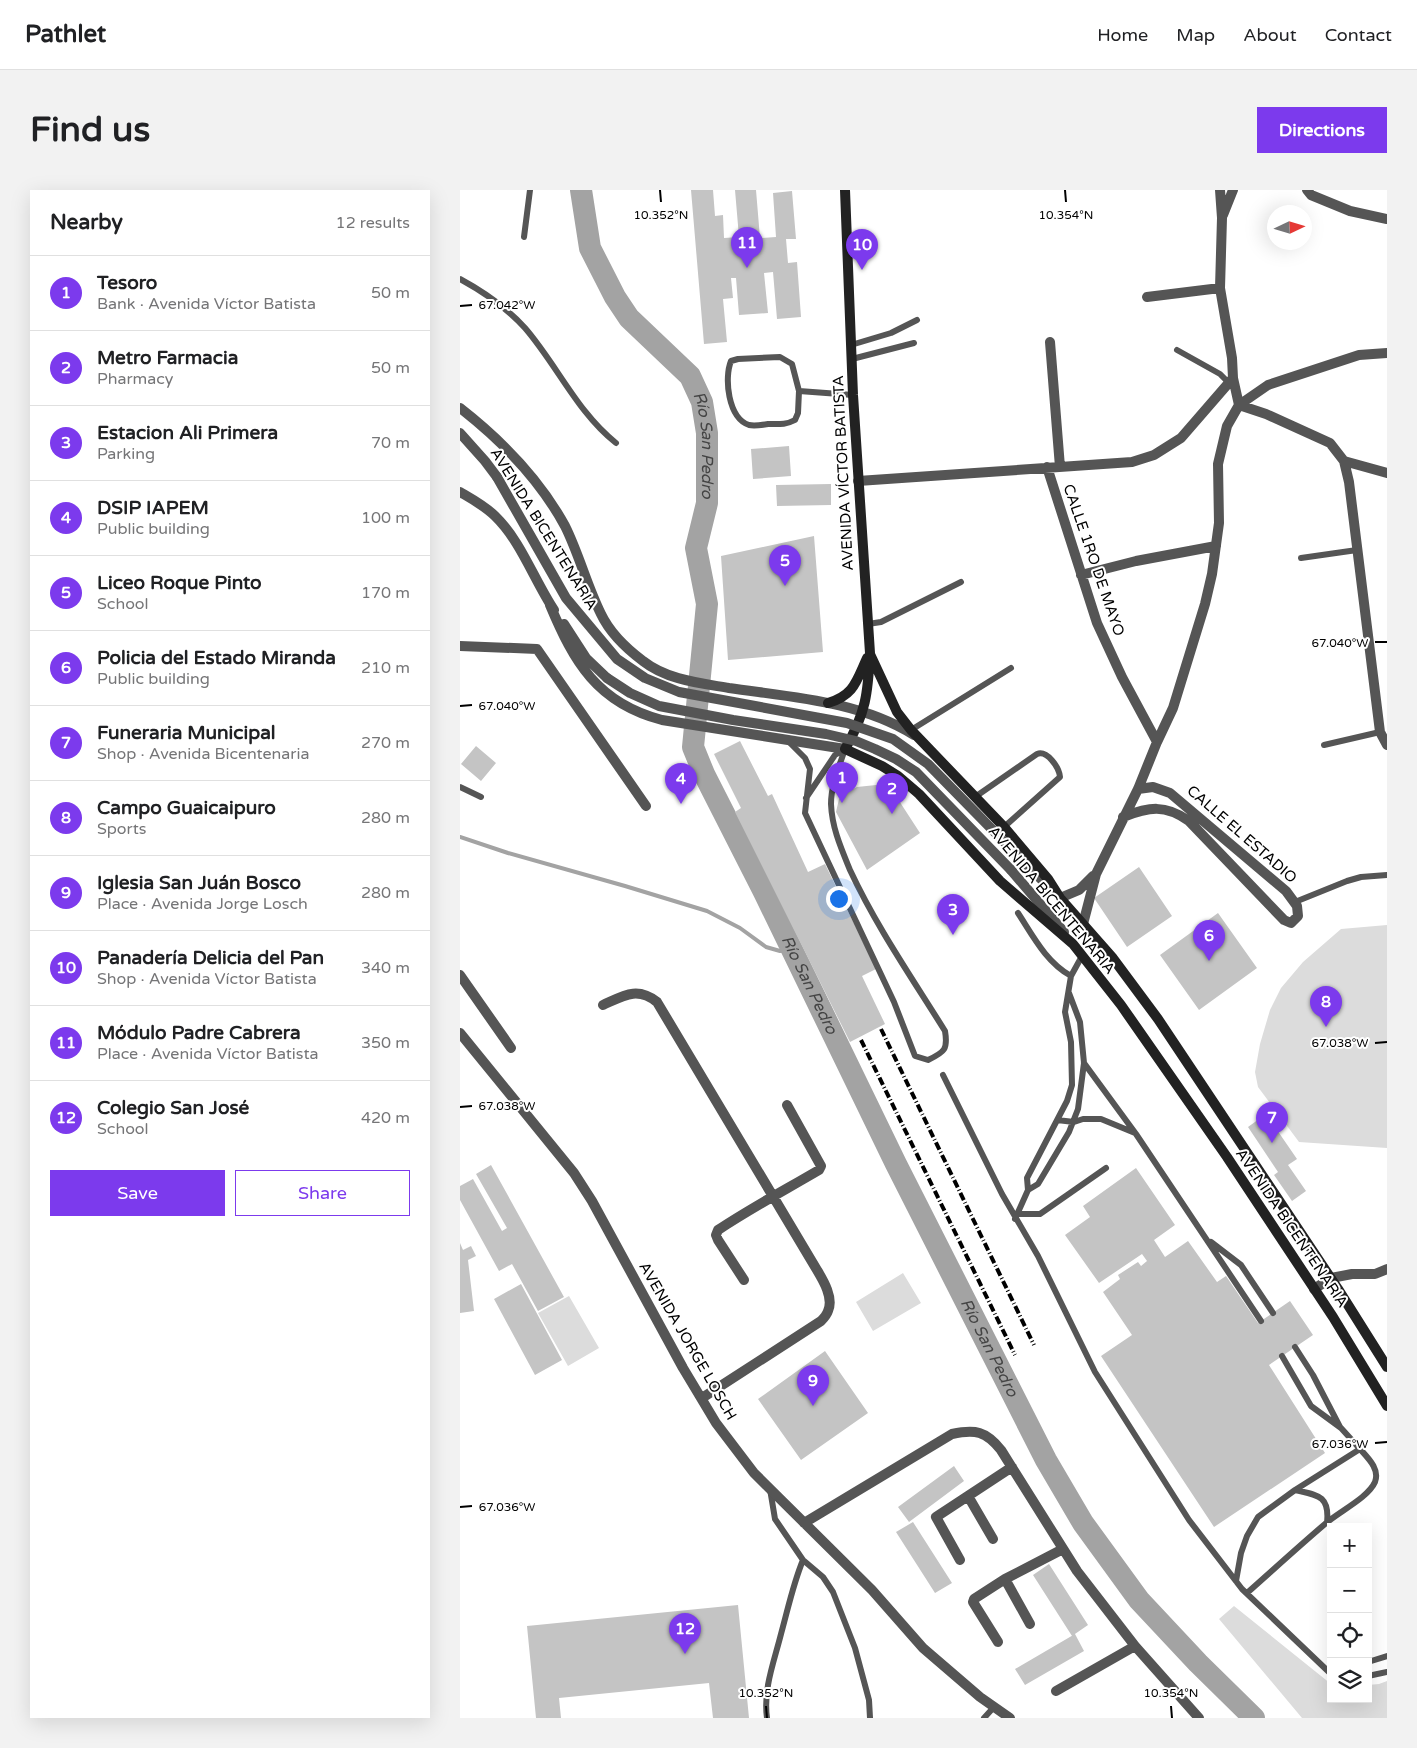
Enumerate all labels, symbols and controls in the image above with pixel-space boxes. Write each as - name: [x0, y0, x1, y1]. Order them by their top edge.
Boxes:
- text: Pathlet: [25, 20, 106, 49]
- text: Home: [1097, 24, 1148, 46]
- text: Map: [1176, 24, 1215, 46]
- text: About: [1243, 24, 1297, 46]
- text: Contact: [1325, 24, 1392, 46]
- button: Directions: [1257, 107, 1387, 153]
- text: Find us: [30, 109, 150, 151]
- north arrow: [1267, 205, 1312, 250]
- text: 10.352°N: [634, 208, 688, 222]
- text: 10.354°N: [1039, 208, 1093, 222]
- text: Nearby: [50, 210, 123, 235]
- text: 12 results: [336, 213, 410, 233]
- pin: 11: [731, 227, 763, 268]
- pin: 10: [846, 229, 878, 270]
- text: Tesoro: [97, 272, 157, 294]
- text: 1: [61, 283, 71, 303]
- text: 50 m: [371, 283, 410, 303]
- text: Bank · Avenida Víctor Batista: [97, 294, 316, 314]
- text: 67.042°W: [479, 298, 535, 312]
- text: Metro Farmacia: [97, 347, 238, 369]
- text: 2: [61, 358, 71, 378]
- text: 50 m: [371, 358, 410, 378]
- text: Pharmacy: [97, 369, 173, 389]
- street label: AVENIDA VÍCTOR BATISTA: [829, 375, 857, 571]
- water label: Río San Pedro: [689, 388, 717, 500]
- text: Estacion Ali Primera: [97, 422, 278, 444]
- text: 3: [61, 433, 71, 453]
- text: 70 m: [371, 433, 410, 453]
- text: Parking: [97, 444, 155, 464]
- street label: AVENIDA BICENTENARIA: [487, 445, 601, 613]
- street label: CALLE 1RO DE MAYO: [1060, 482, 1128, 638]
- text: DSIP IAPEM: [97, 497, 209, 519]
- text: 4: [61, 508, 71, 528]
- text: 100 m: [361, 508, 410, 528]
- text: Public building: [97, 519, 210, 539]
- pin: 5: [769, 545, 801, 586]
- text: Liceo Roque Pinto: [97, 572, 262, 594]
- text: 5: [61, 583, 71, 603]
- text: 170 m: [361, 583, 410, 603]
- text: School: [97, 594, 149, 614]
- text: 67.040°W: [1312, 636, 1368, 650]
- text: Policia del Estado Miranda: [97, 647, 336, 669]
- text: 6: [61, 658, 71, 678]
- text: 210 m: [361, 658, 410, 678]
- text: Public building: [97, 669, 210, 689]
- text: 67.040°W: [479, 699, 535, 713]
- text: Funeraria Municipal: [97, 722, 276, 744]
- text: 7: [61, 733, 71, 753]
- text: 270 m: [361, 733, 410, 753]
- text: Shop · Avenida Bicentenaria: [97, 744, 309, 764]
- pin: 1: [826, 762, 858, 803]
- pin: 4: [665, 763, 697, 804]
- pin: 2: [876, 773, 908, 814]
- street label: CALLE EL ESTADIO: [1183, 781, 1301, 887]
- text: Campo Guaicaipuro: [97, 797, 276, 819]
- text: 8: [61, 808, 71, 828]
- text: 280 m: [361, 808, 410, 828]
- text: Sports: [97, 819, 146, 839]
- street label: AVENIDA BICENTENARIA: [985, 822, 1119, 978]
- text: Iglesia San Juán Bosco: [97, 872, 301, 894]
- text: 9: [61, 883, 71, 903]
- text: 280 m: [361, 883, 410, 903]
- your location: [826, 886, 852, 912]
- text: Place · Avenida Jorge Losch: [97, 894, 308, 914]
- pin: 3: [937, 894, 969, 935]
- pin: 6: [1193, 920, 1225, 961]
- water label: Río San Pedro: [777, 932, 842, 1039]
- text: Panadería Delicia del Pan: [97, 947, 324, 969]
- text: 10: [56, 958, 76, 978]
- text: 340 m: [361, 958, 410, 978]
- text: Shop · Avenida Víctor Batista: [97, 969, 317, 989]
- pin: 8: [1310, 986, 1342, 1027]
- text: Módulo Padre Cabrera: [97, 1022, 301, 1044]
- text: 11: [56, 1033, 76, 1053]
- text: 350 m: [361, 1033, 410, 1053]
- text: 67.038°W: [1312, 1036, 1368, 1050]
- text: Place · Avenida Víctor Batista: [97, 1044, 319, 1064]
- text: Colegio San José: [97, 1097, 249, 1119]
- text: 67.038°W: [479, 1099, 535, 1113]
- pin: 7: [1256, 1102, 1288, 1143]
- text: 12: [56, 1108, 76, 1128]
- text: 420 m: [361, 1108, 410, 1128]
- text: School: [97, 1119, 149, 1139]
- street label: AVENIDA BICENTENARIA: [1232, 1145, 1352, 1311]
- button: Save: [50, 1170, 225, 1216]
- button: Share: [235, 1170, 410, 1216]
- street label: AVENIDA JORGE LOSCH: [635, 1259, 741, 1423]
- water label: Río San Pedro: [956, 1295, 1023, 1401]
- pin: 9: [797, 1365, 829, 1406]
- text: 67.036°W: [1312, 1437, 1368, 1451]
- text: 67.036°W: [479, 1500, 535, 1514]
- map controls: [1327, 1523, 1372, 1703]
- button: +: [1327, 1523, 1372, 1568]
- button: −: [1327, 1568, 1372, 1613]
- pin: 12: [669, 1613, 701, 1654]
- button: locate: [1327, 1613, 1372, 1658]
- button: layers: [1327, 1658, 1372, 1703]
- text: 10.352°N: [739, 1686, 793, 1700]
- text: 10.354°N: [1144, 1686, 1198, 1700]

